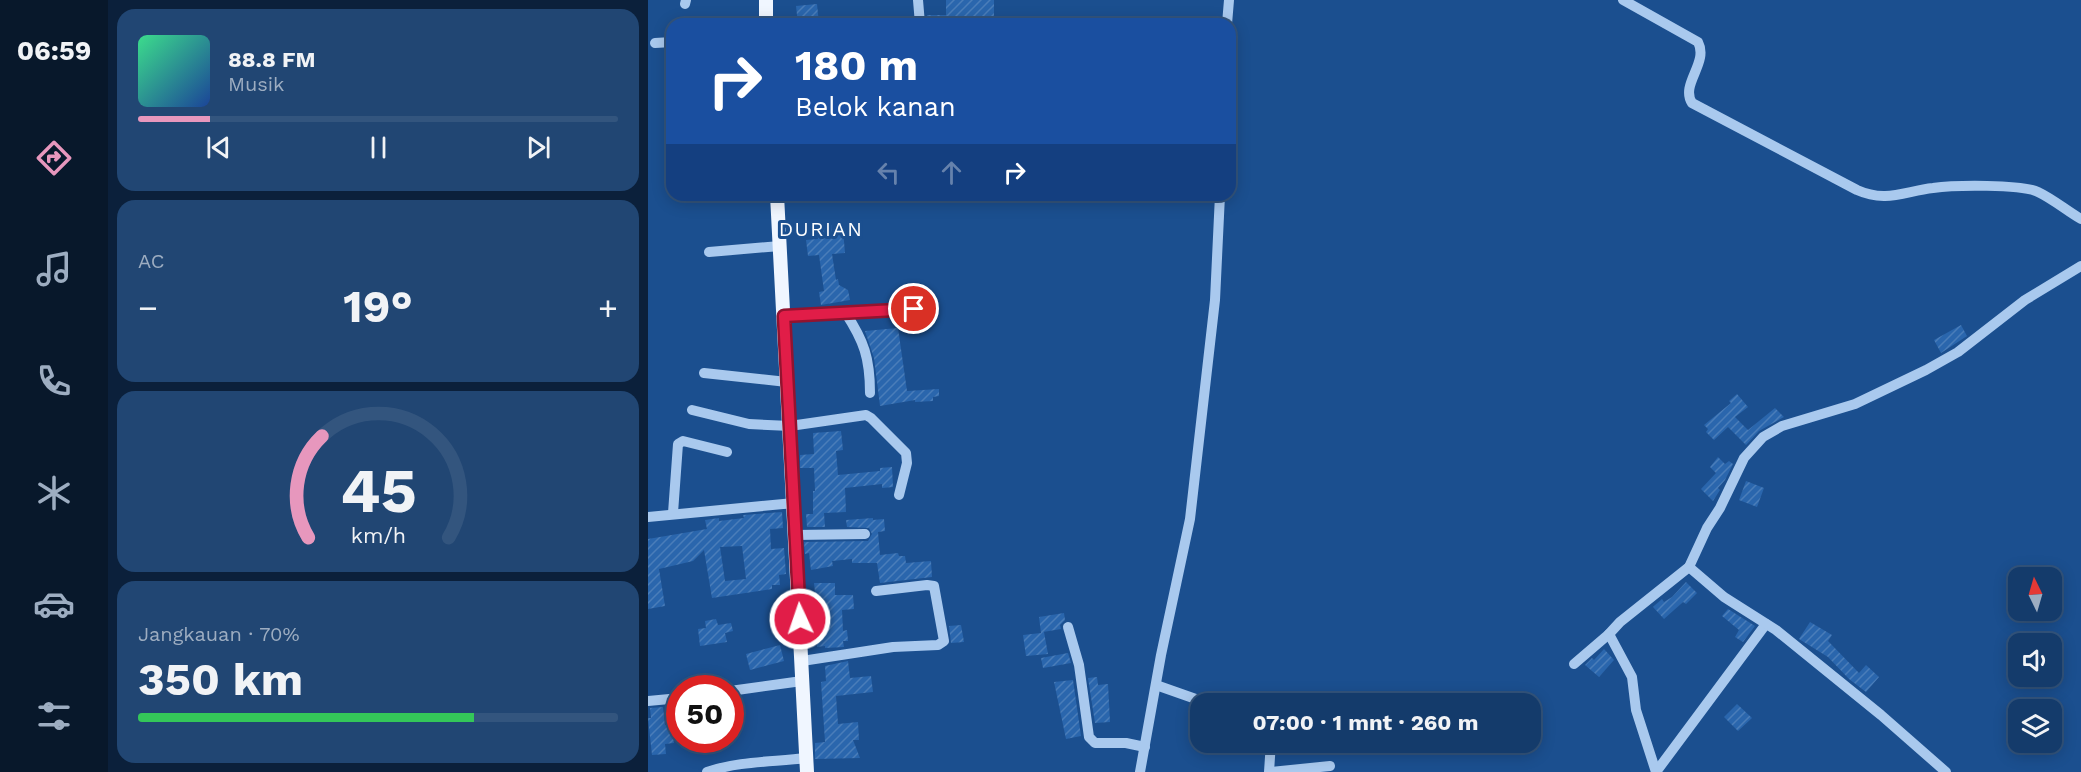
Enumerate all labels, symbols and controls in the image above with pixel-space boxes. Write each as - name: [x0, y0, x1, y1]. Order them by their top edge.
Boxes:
- text: 06:59: [17, 35, 91, 67]
- text: 180 m: [795, 41, 918, 90]
- icon: right: [696, 42, 774, 120]
- text: 88.8 FM: [228, 47, 316, 72]
- text: Musik: [228, 72, 284, 96]
- text: Belok kanan: [795, 91, 956, 123]
- icon: previous: [202, 131, 235, 164]
- icon: pause: [362, 131, 395, 164]
- icon: next: [522, 131, 555, 164]
- icon: directions: [33, 137, 75, 179]
- icon: left: [872, 156, 905, 189]
- icon: ahead: [935, 156, 968, 189]
- icon: right: [998, 156, 1031, 189]
- district label: DURIAN: [779, 217, 863, 241]
- icon: music: [33, 248, 75, 290]
- text: AC: [138, 249, 164, 273]
- text: 19°: [343, 280, 413, 333]
- pin: [888, 283, 939, 334]
- text: −: [138, 288, 158, 327]
- text: +: [598, 288, 618, 327]
- icon: arrive: [897, 292, 930, 325]
- icon: phone: [33, 360, 75, 402]
- text: 45: [340, 455, 416, 528]
- icon: climate: [33, 472, 75, 514]
- text: km/h: [350, 524, 406, 549]
- north arrow: [2008, 567, 2062, 621]
- map controls: [2008, 567, 2062, 753]
- icon: car: [33, 583, 75, 625]
- position arrow: [768, 587, 832, 651]
- text: Jangkauan · 70%: [138, 622, 300, 646]
- button: sound: [2008, 633, 2062, 687]
- text: 350 km: [138, 653, 303, 706]
- speed limit sign: 50: [666, 675, 744, 753]
- icon: filters: [33, 695, 75, 737]
- button: layers: [2008, 699, 2062, 753]
- text: 07:00 · 1 mnt · 260 m: [1252, 710, 1479, 735]

